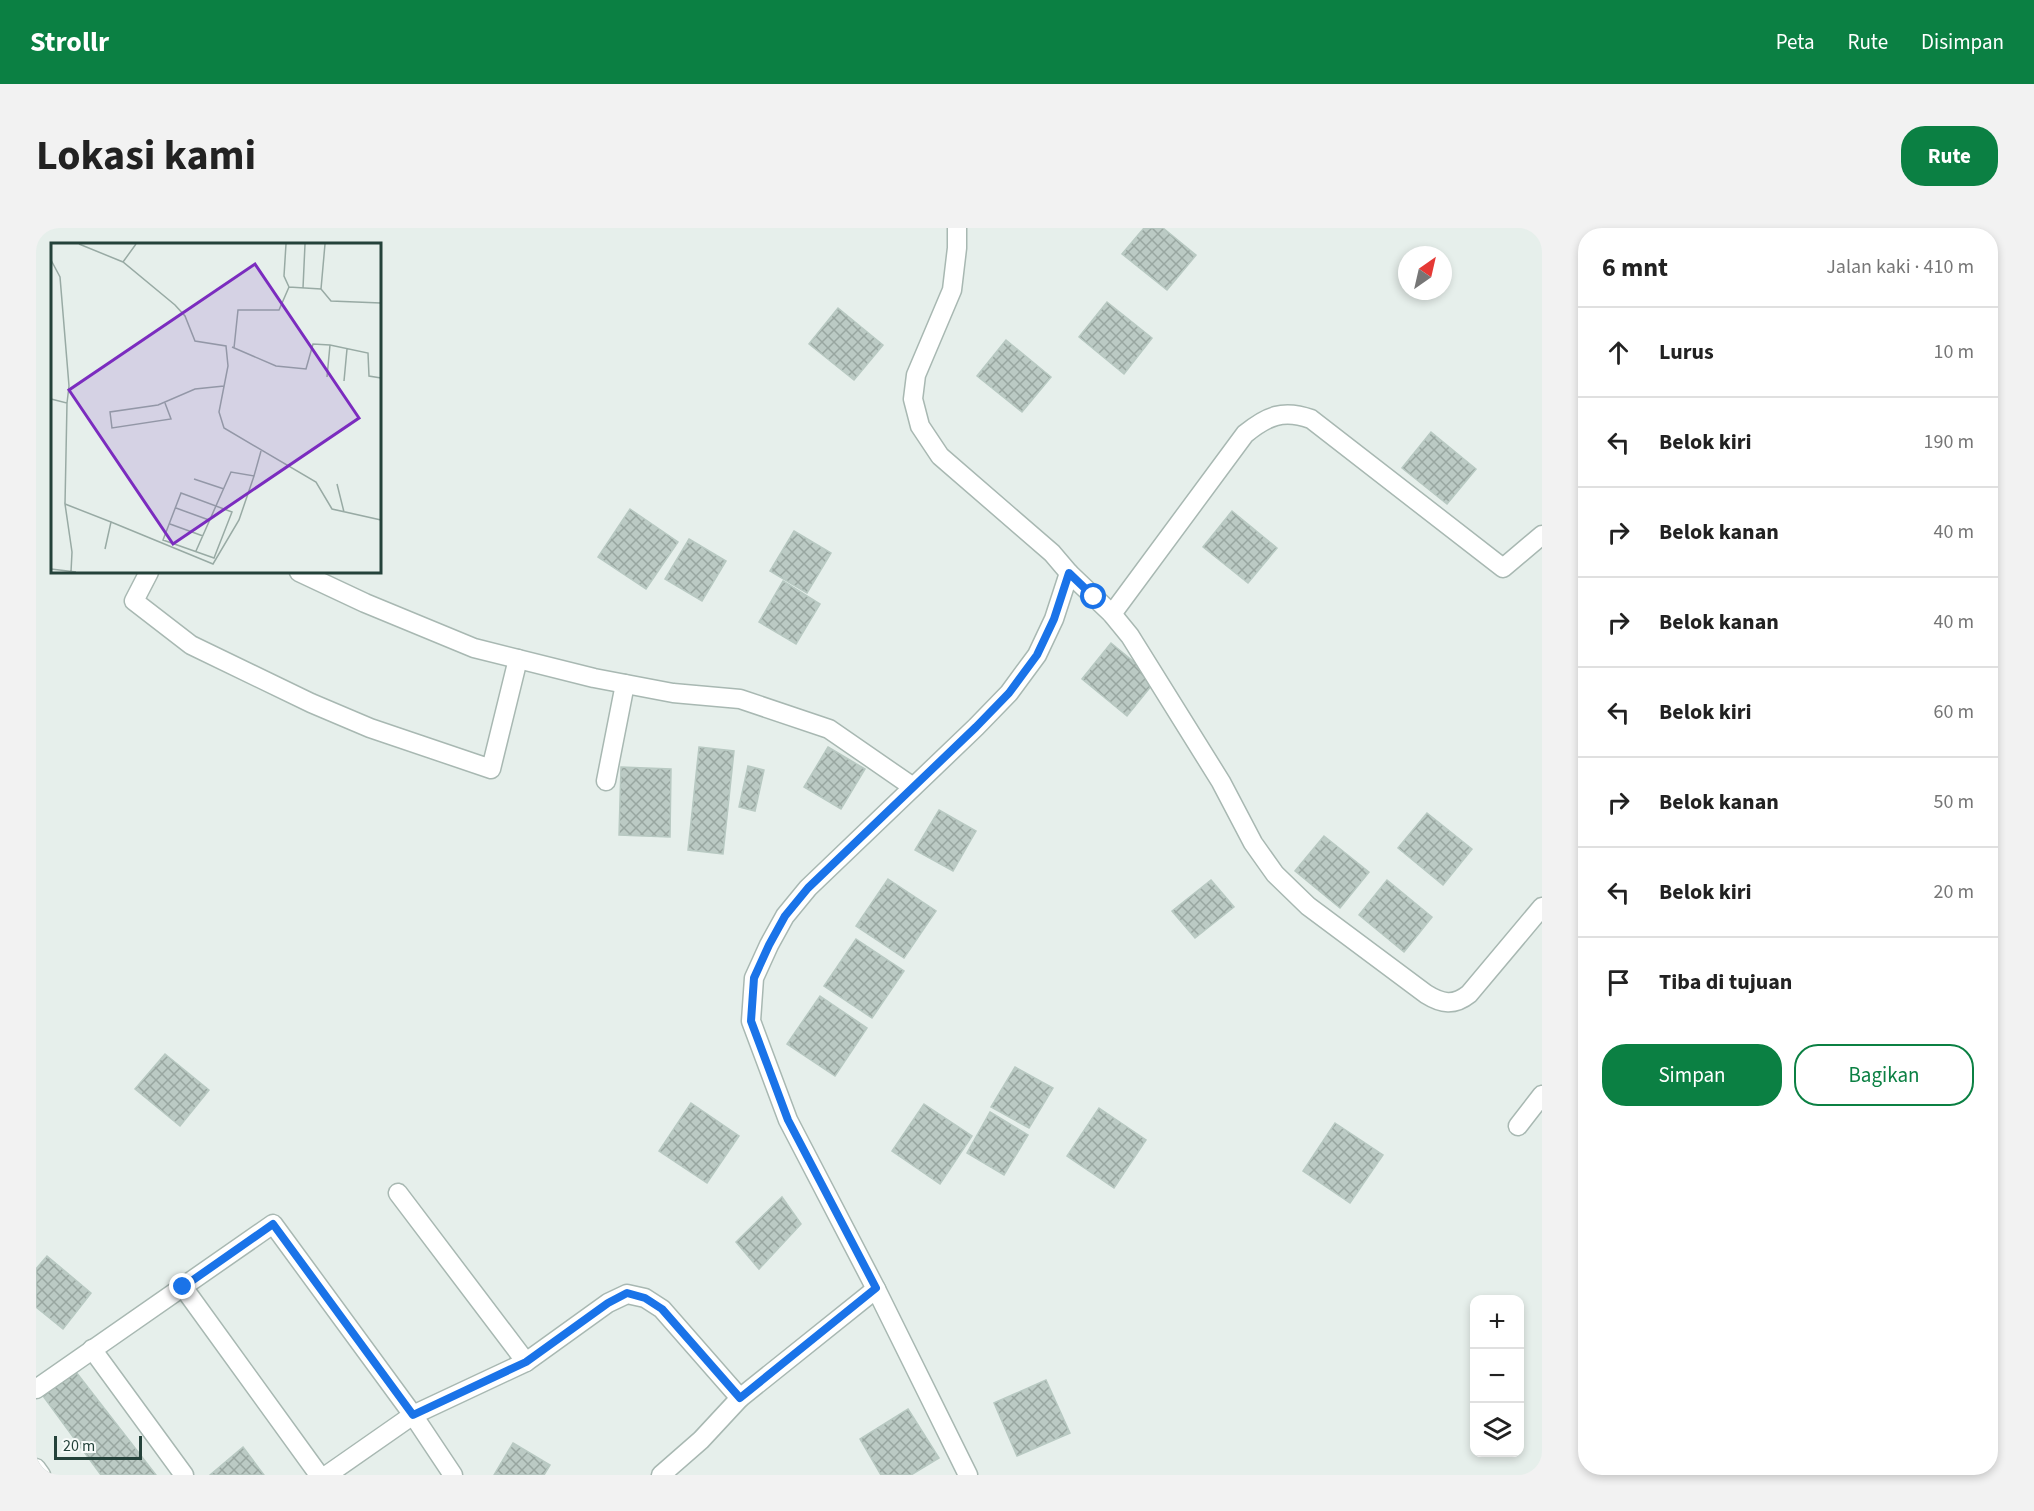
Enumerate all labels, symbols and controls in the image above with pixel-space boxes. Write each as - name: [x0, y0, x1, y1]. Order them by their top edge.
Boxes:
- text: Strollr: [30, 22, 109, 62]
- text: Peta: [1776, 27, 1814, 57]
- text: Rute: [1847, 27, 1888, 57]
- text: Disimpan: [1921, 27, 2004, 57]
- text: Lokasi kami: [36, 126, 256, 186]
- button: Rute: [1901, 126, 1998, 186]
- inset map: [51, 243, 381, 573]
- north arrow: [1398, 246, 1452, 300]
- text: 6 mnt: [1602, 249, 1668, 286]
- text: Jalan kaki · 410 m: [1826, 253, 1974, 281]
- icon: ahead: [1602, 336, 1635, 369]
- text: Lurus: [1659, 336, 1714, 368]
- text: 10 m: [1934, 338, 1974, 366]
- icon: left: [1602, 426, 1635, 459]
- text: Belok kiri: [1659, 426, 1752, 458]
- text: 190 m: [1924, 428, 1974, 456]
- icon: right: [1602, 516, 1635, 549]
- text: Belok kanan: [1659, 516, 1779, 548]
- text: 40 m: [1934, 518, 1974, 546]
- route start: [1080, 583, 1106, 609]
- icon: right: [1602, 606, 1635, 639]
- text: Belok kanan: [1659, 606, 1779, 638]
- text: 40 m: [1934, 608, 1974, 636]
- icon: left: [1602, 696, 1635, 729]
- text: Belok kiri: [1659, 696, 1752, 728]
- text: 60 m: [1934, 698, 1974, 726]
- icon: right: [1602, 786, 1635, 819]
- text: Belok kanan: [1659, 786, 1779, 818]
- text: 50 m: [1934, 788, 1974, 816]
- icon: left: [1602, 876, 1635, 909]
- text: Belok kiri: [1659, 876, 1752, 908]
- text: 20 m: [1934, 878, 1974, 906]
- icon: arrive: [1602, 966, 1635, 999]
- text: Tiba di tujuan: [1659, 966, 1792, 998]
- button: Simpan: [1602, 1044, 1782, 1106]
- button: Bagikan: [1794, 1044, 1974, 1106]
- route end: [169, 1273, 195, 1299]
- map controls: [1470, 1295, 1524, 1457]
- button: +: [1470, 1295, 1524, 1349]
- button: −: [1470, 1349, 1524, 1403]
- button: layers: [1470, 1403, 1524, 1457]
- scale bar: [54, 1433, 142, 1460]
- text: 20 m: [63, 1435, 95, 1457]

